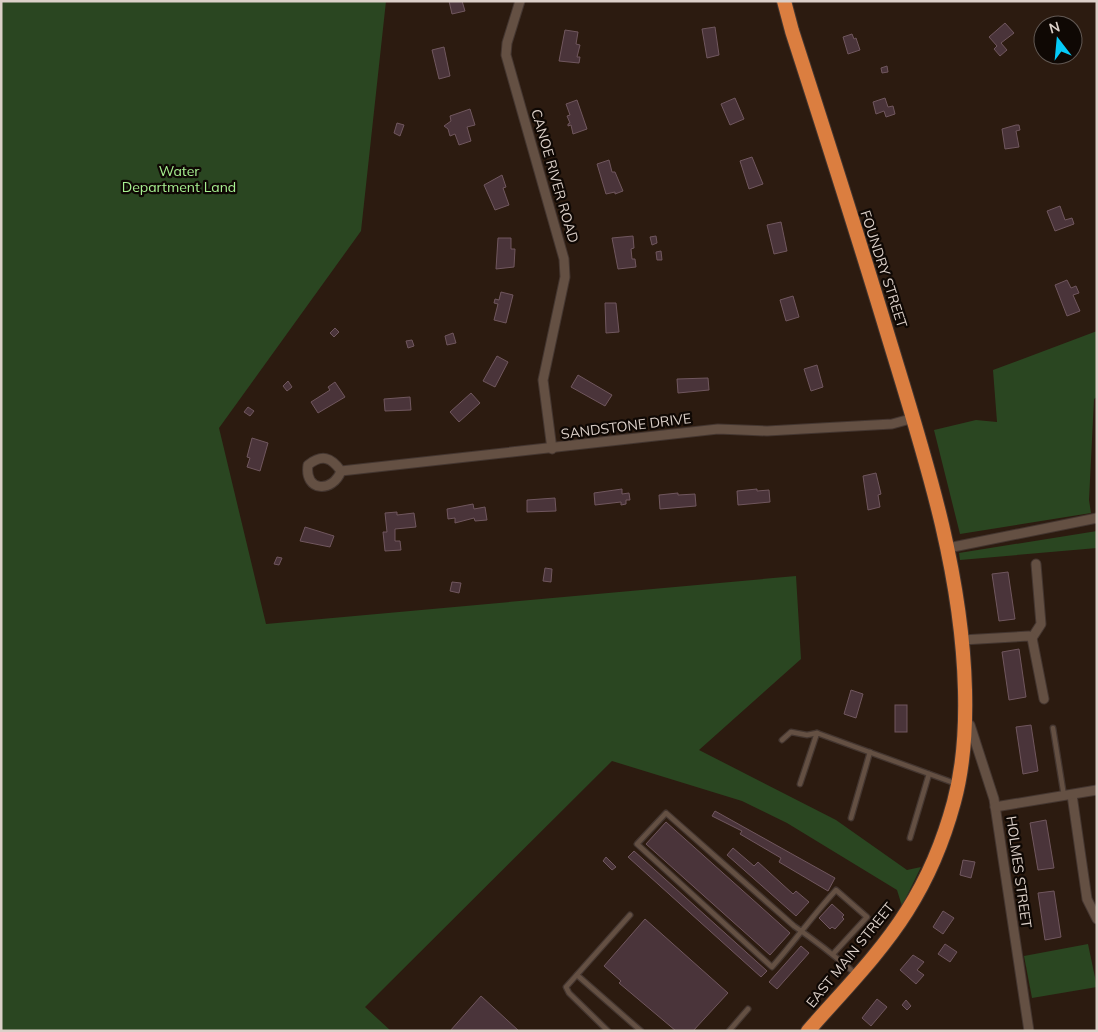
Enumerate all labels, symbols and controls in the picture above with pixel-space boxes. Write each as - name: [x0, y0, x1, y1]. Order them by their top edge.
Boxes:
- north arrow: [1033, 15, 1083, 65]
- text: N: [1047, 17, 1062, 38]
- street label: CANOE RIVER ROAD: [527, 107, 583, 245]
- park label: Water Department Land: [122, 162, 236, 196]
- street label: FOUNDRY STREET: [856, 208, 912, 331]
- street label: SANDSTONE DRIVE: [560, 409, 692, 443]
- street label: HOLMES STREET: [1002, 815, 1036, 930]
- street label: EAST MAIN STREET: [802, 898, 898, 1011]

